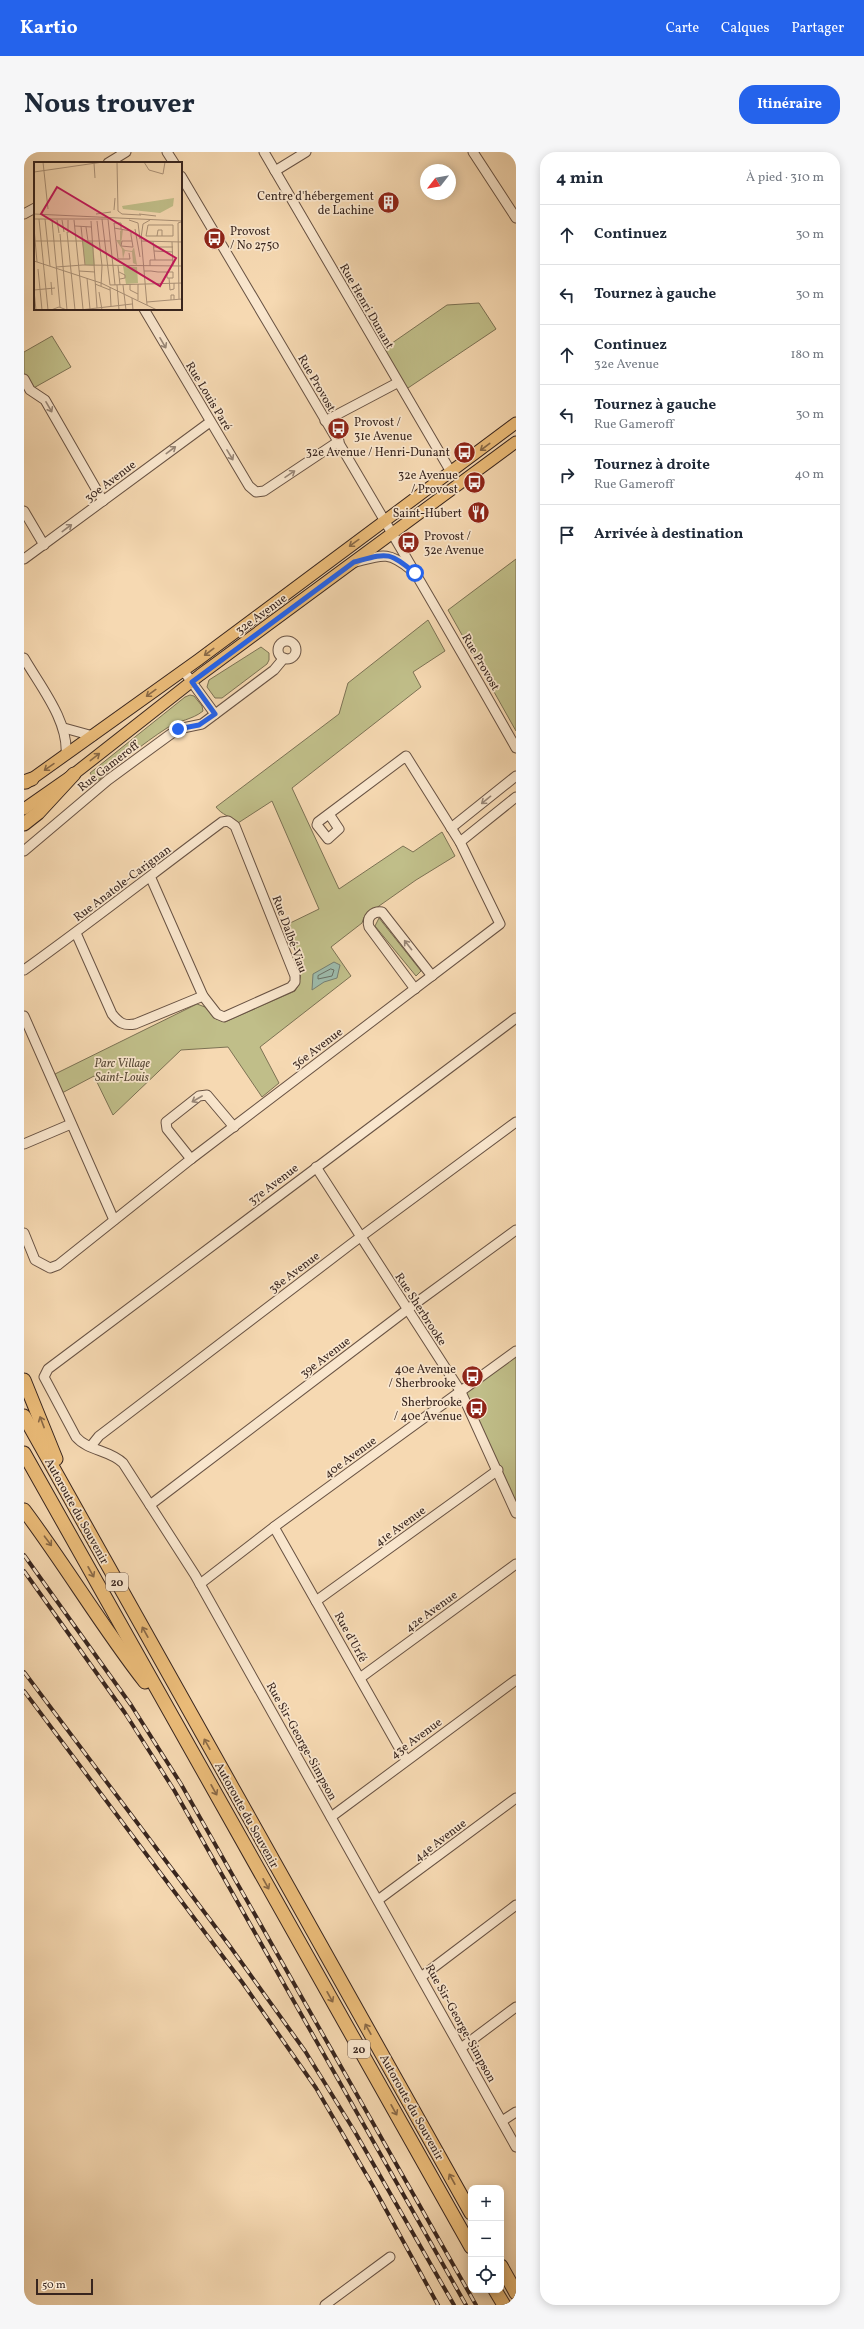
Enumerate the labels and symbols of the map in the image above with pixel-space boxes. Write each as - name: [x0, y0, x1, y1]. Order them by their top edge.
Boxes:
- inset map: [34, 162, 182, 310]
- north arrow: [420, 164, 456, 200]
- place label: Centre d'hébergement de Lachine: [257, 189, 374, 219]
- building icon: Centre d'hébergement de Lachine: [376, 190, 402, 216]
- place label: Provost / No 2750: [230, 224, 279, 254]
- bus stop icon: Provost / No 2750: [201, 225, 227, 251]
- street label: Rue Henri Dunant: [335, 261, 397, 352]
- one-way arrow: [160, 337, 168, 349]
- street label: Rue Provost: [293, 352, 339, 415]
- street label: Rue Louis Paré: [181, 359, 235, 434]
- one-way arrow: [46, 401, 54, 413]
- place label: Provost / 31e Avenue: [354, 415, 412, 445]
- bus stop icon: Provost / 31e Avenue: [326, 416, 352, 442]
- bus stop icon: 32e Avenue / Henri-Dunant: [452, 439, 478, 465]
- one-way arrow: [479, 442, 490, 451]
- place label: 32e Avenue / Henri-Dunant: [306, 445, 450, 461]
- one-way arrow: [166, 446, 177, 455]
- one-way arrow: [226, 448, 234, 460]
- street label: 30e Avenue: [82, 457, 140, 506]
- place label: 32e Avenue / Provost: [398, 468, 458, 498]
- bus stop icon: 32e Avenue / Provost: [461, 469, 487, 495]
- one-way arrow: [284, 470, 295, 478]
- restaurant icon: Saint-Hubert: [465, 500, 491, 526]
- place label: Saint-Hubert: [393, 506, 462, 522]
- one-way arrow: [61, 524, 72, 532]
- place label: Provost / 32e Avenue: [424, 529, 484, 559]
- bus stop icon: Provost / 32e Avenue: [395, 530, 421, 556]
- one-way arrow: [348, 539, 359, 547]
- route start: [406, 564, 424, 582]
- street label: 32e Avenue: [233, 591, 291, 639]
- street label: Rue Provost: [457, 631, 503, 694]
- one-way arrow: [203, 647, 214, 656]
- one-way arrow: [146, 689, 157, 697]
- route end: [169, 720, 187, 738]
- street label: Rue Gameroff: [75, 737, 143, 796]
- one-way arrow: [90, 752, 101, 761]
- one-way arrow: [44, 763, 55, 771]
- one-way arrow: [480, 796, 491, 804]
- street label: Rue Anatole-Carignan: [71, 842, 175, 926]
- street label: Rue Dalbé-Viau: [268, 893, 311, 976]
- one-way arrow: [404, 940, 413, 951]
- street label: 36e Avenue: [289, 1024, 346, 1073]
- park label: Parc Village Saint-Louis: [94, 1056, 150, 1086]
- one-way arrow: [191, 1096, 203, 1104]
- street label: 37e Avenue: [245, 1160, 302, 1209]
- street label: 38e Avenue: [266, 1248, 323, 1297]
- street label: Rue Sherbrooke: [391, 1270, 450, 1349]
- street label: 39e Avenue: [297, 1333, 354, 1382]
- place label: 40e Avenue / Sherbrooke: [388, 1362, 456, 1392]
- bus stop icon: 40e Avenue / Sherbrooke: [459, 1363, 485, 1389]
- place label: Sherbrooke / 40e Avenue: [394, 1395, 462, 1425]
- bus stop icon: Sherbrooke / 40e Avenue: [464, 1396, 490, 1422]
- one-way arrow: [38, 1417, 46, 1429]
- street label: 40e Avenue: [321, 1433, 380, 1482]
- street label: Autoroute du Souvenir: [40, 1456, 112, 1567]
- street label: 41e Avenue: [372, 1503, 429, 1551]
- one-way arrow: [43, 1536, 52, 1547]
- one-way arrow: [87, 1566, 95, 1578]
- road number: 20: [106, 1573, 128, 1591]
- street label: 42e Avenue: [402, 1587, 461, 1636]
- street label: Rue d'Urfé: [330, 1609, 371, 1666]
- one-way arrow: [140, 1626, 148, 1638]
- street label: Rue Sir-George-Simpson: [262, 1680, 340, 1803]
- street label: 43e Avenue: [388, 1714, 446, 1763]
- one-way arrow: [202, 1738, 210, 1750]
- street label: Autoroute du Souvenir: [210, 1760, 282, 1871]
- one-way arrow: [210, 1784, 218, 1796]
- street label: 44e Avenue: [411, 1816, 470, 1866]
- one-way arrow: [263, 1878, 271, 1890]
- street label: Rue Sir-George-Simpson: [421, 1962, 499, 2085]
- one-way arrow: [327, 1991, 334, 2003]
- one-way arrow: [363, 2023, 371, 2035]
- road number: 20: [348, 2040, 370, 2058]
- street label: Autoroute du Souvenir: [375, 2052, 447, 2163]
- one-way arrow: [390, 2104, 398, 2116]
- one-way arrow: [447, 2173, 455, 2185]
- scale bar: [36, 2277, 93, 2296]

